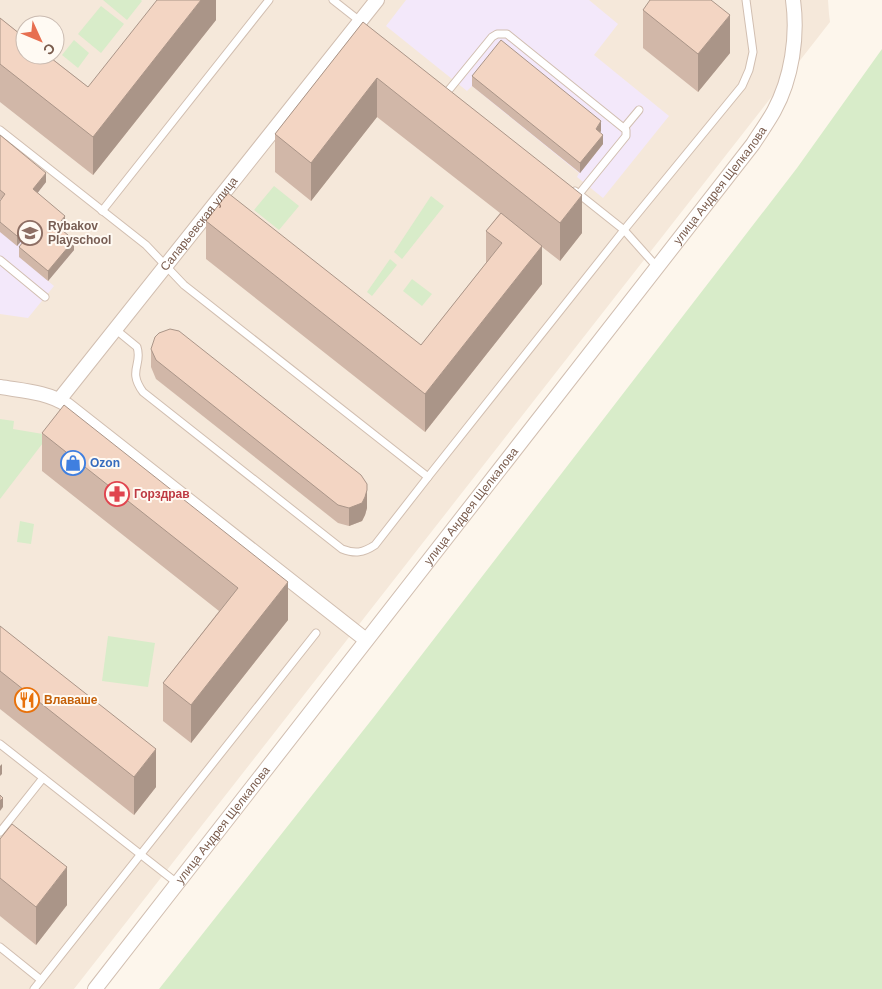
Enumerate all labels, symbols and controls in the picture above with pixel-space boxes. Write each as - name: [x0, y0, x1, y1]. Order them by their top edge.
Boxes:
- north arrow: [15, 15, 65, 65]
- text: С: [40, 40, 59, 58]
- street label: улица Андрея Щелкалова: [670, 124, 770, 247]
- street label: Саларьевская улица: [157, 174, 241, 274]
- place label: Rybakov Playschool: [48, 219, 111, 247]
- school or university icon: Rybakov Playschool: [17, 220, 43, 246]
- street label: улица Андрея Щелкалова: [421, 444, 521, 568]
- shop icon: Ozon: [60, 450, 86, 476]
- place label: Ozon: [90, 456, 120, 470]
- pharmacy icon: Горздрав: [104, 481, 130, 507]
- place label: Горздрав: [134, 487, 190, 501]
- restaurant icon: Влаваше: [14, 687, 40, 713]
- place label: Влаваше: [44, 693, 98, 707]
- street label: улица Андрея Щелкалова: [173, 763, 273, 886]

